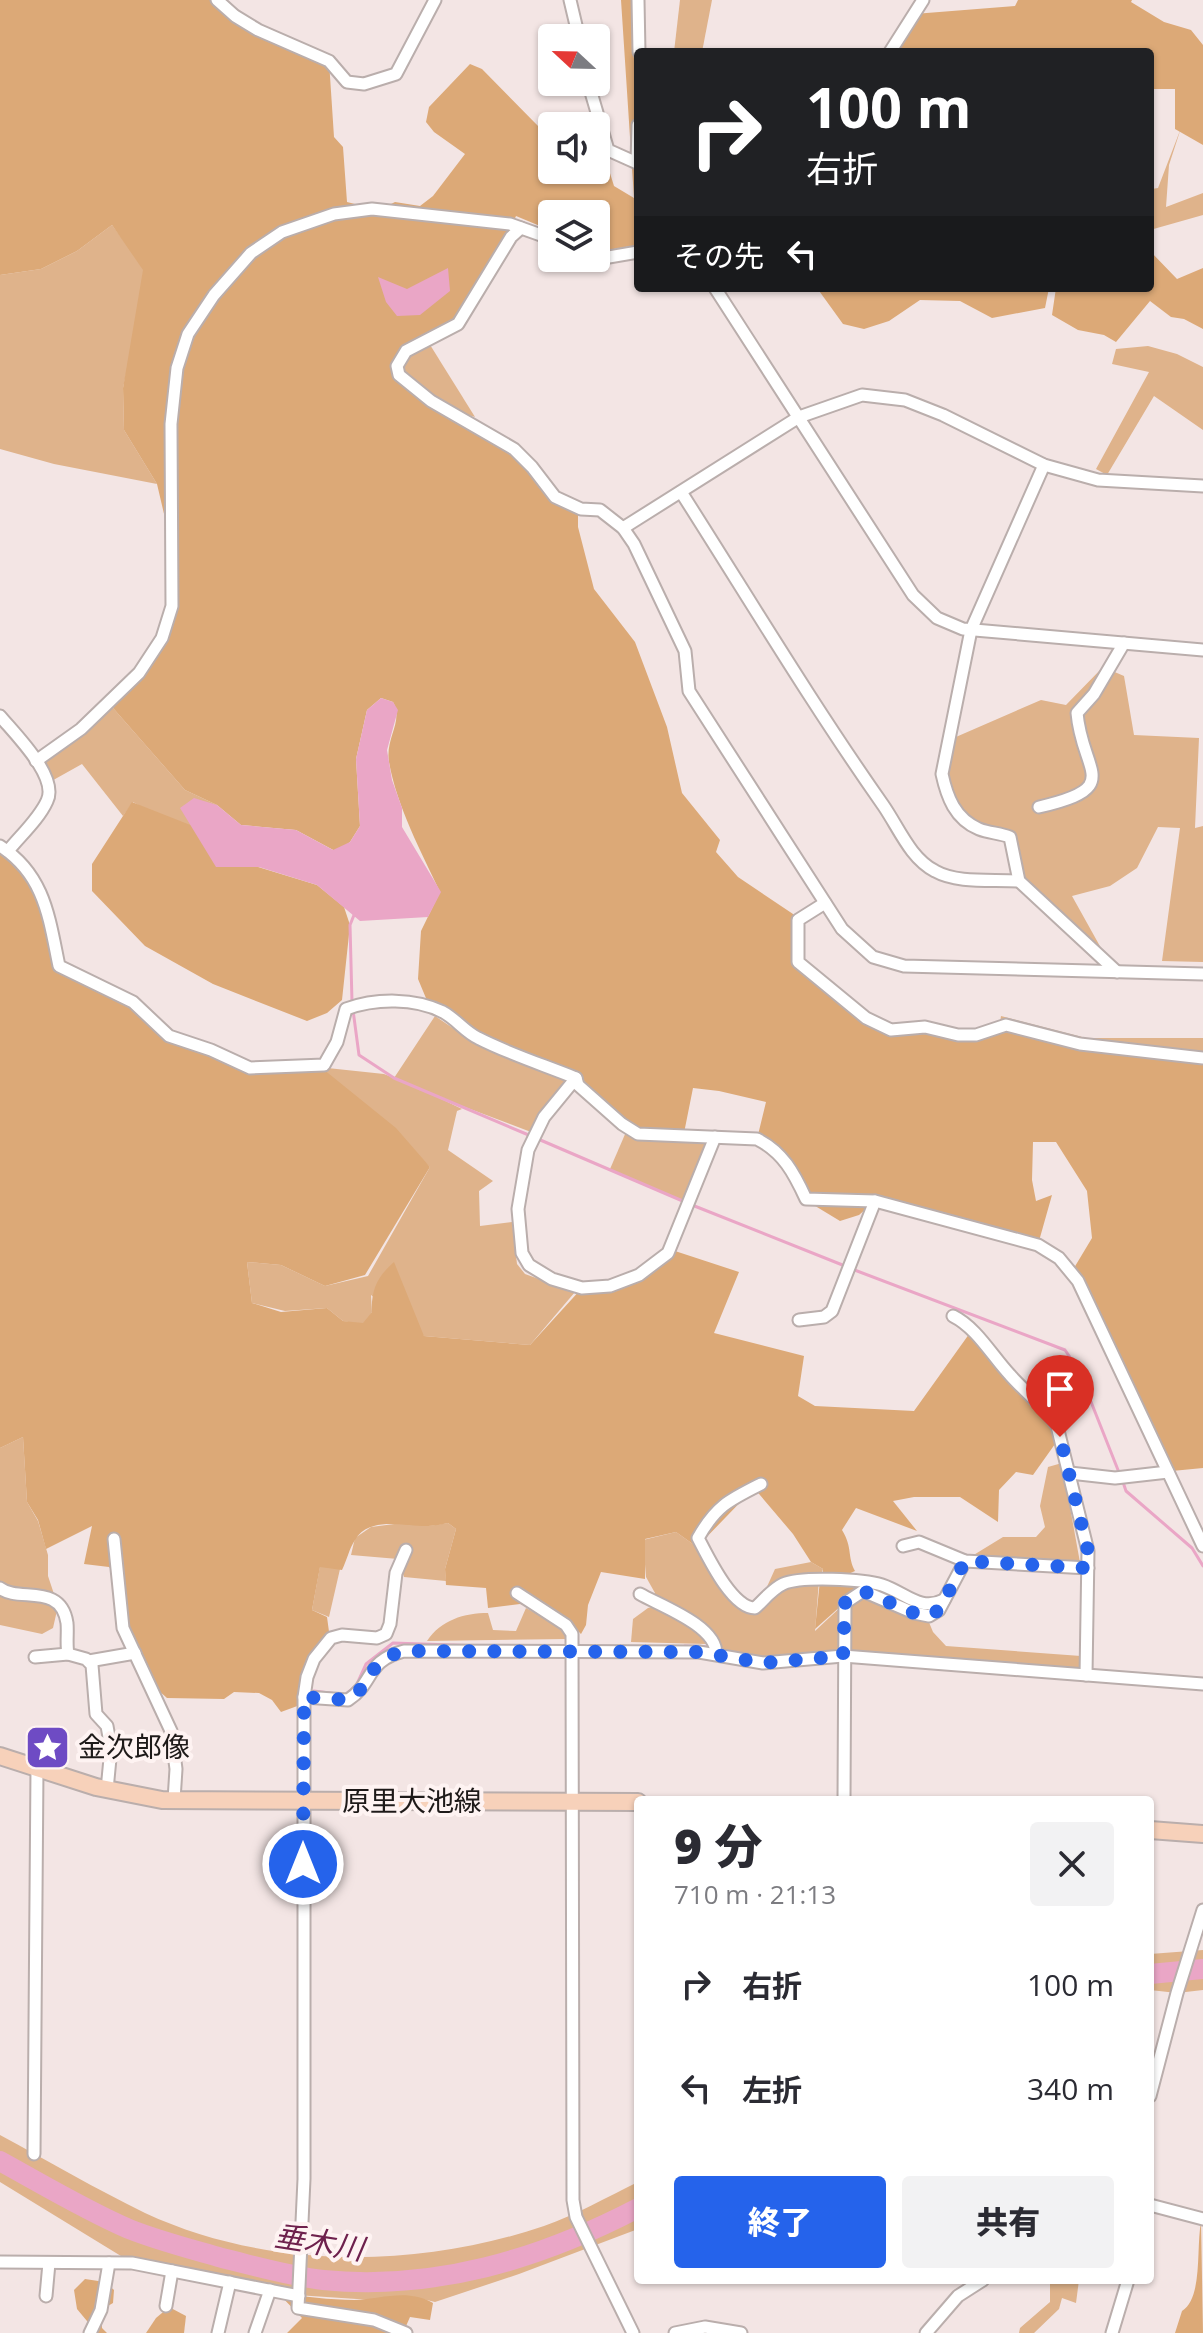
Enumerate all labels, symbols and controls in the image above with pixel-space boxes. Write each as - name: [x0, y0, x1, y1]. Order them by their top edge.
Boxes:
- north arrow: [538, 24, 610, 96]
- map controls: [538, 24, 610, 272]
- text: 100 m: [806, 68, 972, 144]
- icon: right: [674, 80, 778, 184]
- button: sound: [538, 112, 610, 184]
- text: 右折: [806, 144, 878, 193]
- button: layers: [538, 200, 610, 272]
- icon: left: [780, 232, 824, 276]
- text: その先: [674, 235, 764, 276]
- pin: [1026, 1355, 1094, 1437]
- icon: arrive: [1038, 1367, 1082, 1411]
- place icon: 金次郎像: [23, 1723, 71, 1771]
- place label: 金次郎像: [78, 1727, 190, 1765]
- street label: 原里大池線: [342, 1781, 482, 1819]
- text: 9 分: [674, 1813, 763, 1878]
- position arrow: [261, 1822, 345, 1906]
- button: close: [1030, 1822, 1114, 1906]
- text: 710 m · 21:13: [674, 1876, 836, 1912]
- icon: right: [674, 1962, 718, 2006]
- text: 100 m: [1027, 1964, 1114, 2005]
- text: 右折: [742, 1965, 802, 2006]
- icon: left: [674, 2066, 718, 2110]
- text: 340 m: [1027, 2068, 1114, 2109]
- text: 左折: [742, 2069, 802, 2110]
- button: 終了: [674, 2176, 886, 2268]
- button: 共有: [902, 2176, 1114, 2268]
- water label: 垂木川: [272, 2214, 370, 2269]

